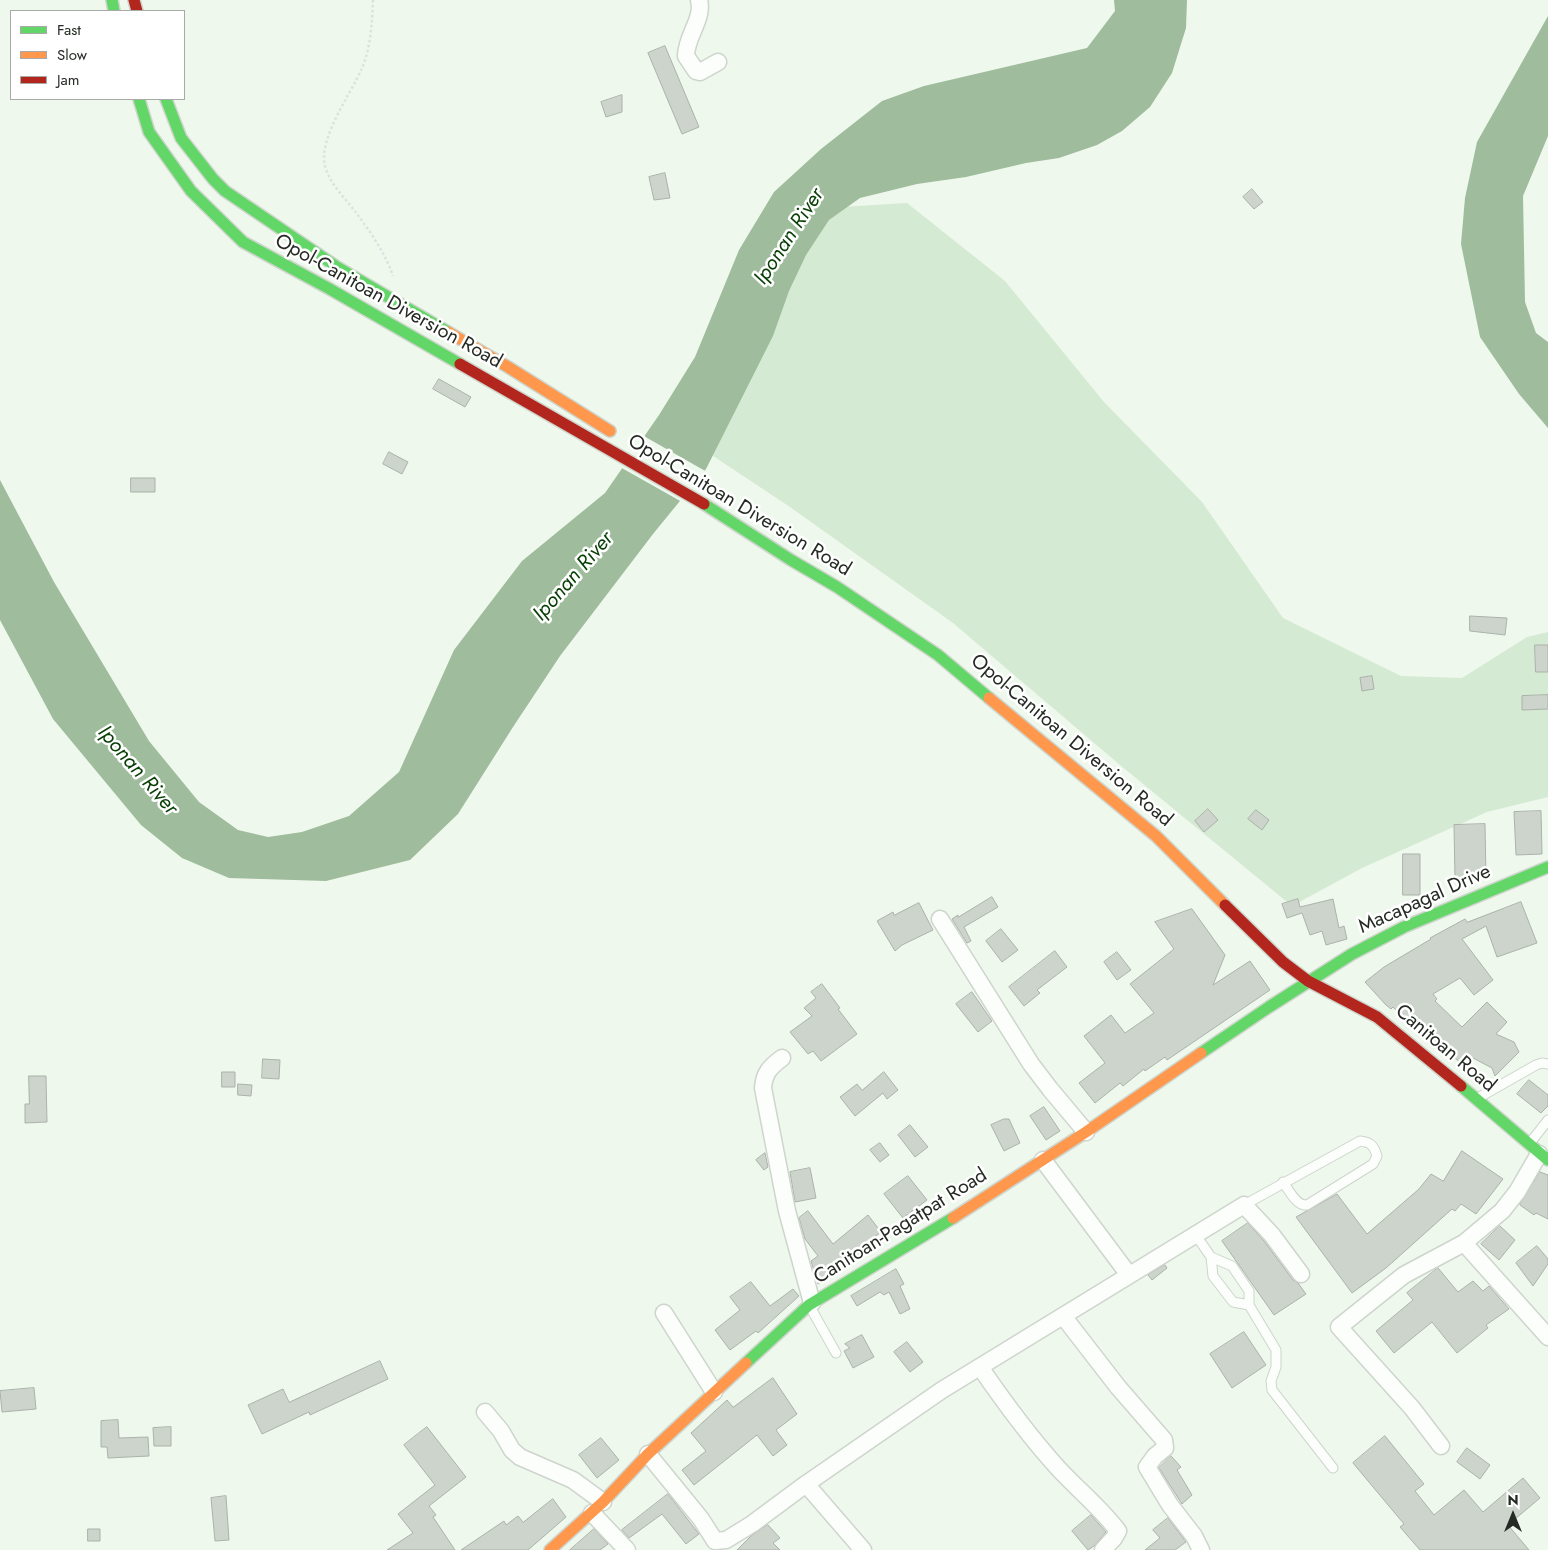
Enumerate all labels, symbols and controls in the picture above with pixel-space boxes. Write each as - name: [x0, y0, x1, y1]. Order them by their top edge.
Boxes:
- legend: [10, 10, 185, 100]
- text: Fast: [57, 19, 81, 41]
- text: Slow: [57, 44, 87, 66]
- text: Jam: [57, 69, 80, 91]
- water label: Iponan River: [750, 184, 830, 290]
- street label: Opol-Canitoan Diversion Road: [270, 229, 506, 375]
- street label: Opol-Canitoan Diversion Road: [623, 430, 855, 582]
- water label: Iponan River: [528, 527, 620, 627]
- street label: Opol-Canitoan Diversion Road: [965, 650, 1177, 832]
- water label: Iponan River: [91, 721, 183, 821]
- street label: Macapagal Drive: [1355, 860, 1495, 940]
- street label: Canitoan Road: [1390, 1000, 1500, 1098]
- street label: Canitoan-Pagatpat Road: [810, 1164, 992, 1290]
- north arrow: [1488, 1490, 1538, 1540]
- text: N: [1507, 1490, 1519, 1510]

